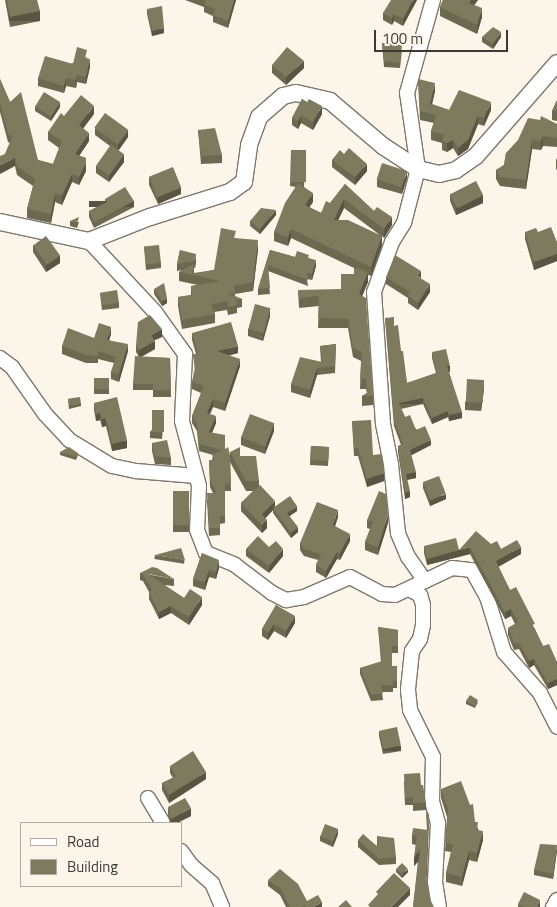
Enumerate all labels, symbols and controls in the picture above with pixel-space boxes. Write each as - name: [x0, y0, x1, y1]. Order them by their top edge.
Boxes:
- scale bar: [377, 20, 511, 52]
- text: 100 m: [382, 27, 423, 50]
- legend: [20, 822, 182, 887]
- text: Road: [67, 830, 99, 853]
- text: Building: [67, 855, 118, 878]

